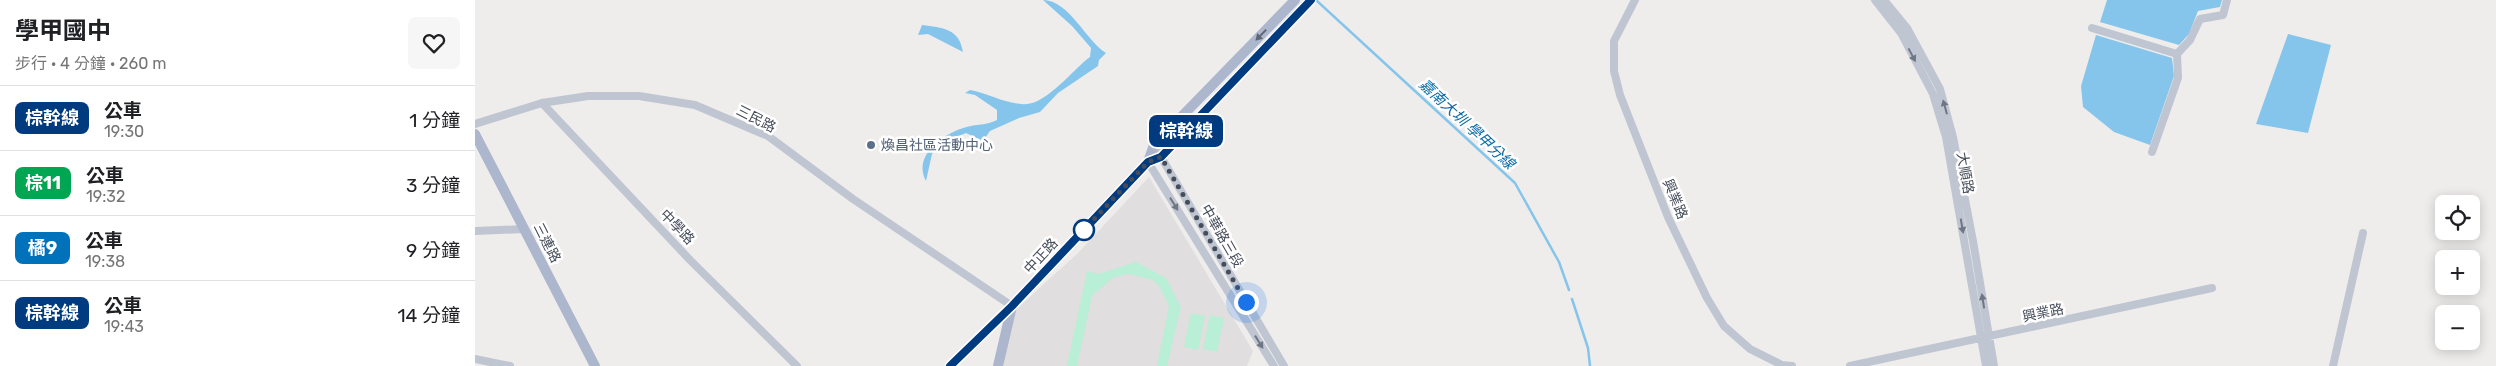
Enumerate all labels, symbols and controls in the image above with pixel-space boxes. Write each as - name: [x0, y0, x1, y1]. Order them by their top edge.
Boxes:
- text: 學甲國中: [15, 17, 111, 45]
- button: heart: [408, 17, 460, 69]
- one-way arrow: [1255, 29, 1267, 41]
- one-way arrow: [1908, 47, 1916, 62]
- text: 步行 · 4 分鐘 · 260 m: [15, 54, 166, 73]
- water label: 嘉南大圳 學甲分線: [1416, 75, 1520, 174]
- text: 公車: [104, 99, 142, 122]
- one-way arrow: [1941, 99, 1949, 114]
- street label: 三民路: [733, 102, 779, 136]
- text: 棕幹線: [25, 107, 79, 129]
- text: 1 分鐘: [409, 109, 460, 132]
- line badge: 棕幹線: [1157, 115, 1215, 147]
- text: 棕幹線: [1159, 120, 1213, 142]
- text: 19:30: [104, 122, 144, 141]
- place label: 煥昌社區活動中心: [881, 137, 993, 154]
- marker: 煥昌社區活動中心: [865, 139, 877, 151]
- street label: 大順路: [1953, 151, 1977, 195]
- text: 公車: [86, 164, 124, 187]
- text: 棕11: [25, 172, 61, 194]
- text: 3 分鐘: [406, 174, 460, 197]
- street label: 興業路: [1659, 176, 1691, 222]
- text: 19:32: [86, 187, 125, 206]
- map controls: [2435, 195, 2480, 350]
- button: locate: [2435, 195, 2480, 240]
- one-way arrow: [1169, 197, 1178, 210]
- street label: 中華路三段: [1197, 201, 1247, 271]
- street label: 中學路: [656, 206, 698, 248]
- unlabelled marker: [1073, 219, 1095, 241]
- one-way arrow: [1958, 219, 1966, 235]
- street label: 三連路: [530, 220, 564, 266]
- text: 公車: [85, 229, 123, 252]
- street label: 中正路: [1020, 235, 1062, 277]
- text: 橘9: [28, 237, 57, 259]
- text: 9 分鐘: [406, 239, 460, 262]
- button: +: [2435, 250, 2480, 295]
- text: 19:38: [85, 252, 125, 271]
- your location: [1234, 290, 1259, 315]
- one-way arrow: [1978, 292, 1986, 308]
- text: 公車: [104, 294, 142, 317]
- street label: 興業路: [2021, 300, 2065, 326]
- text: 棕幹線: [25, 302, 79, 324]
- text: 14 分鐘: [397, 304, 460, 327]
- button: −: [2435, 305, 2480, 350]
- text: 19:43: [104, 317, 144, 336]
- one-way arrow: [1255, 335, 1264, 348]

